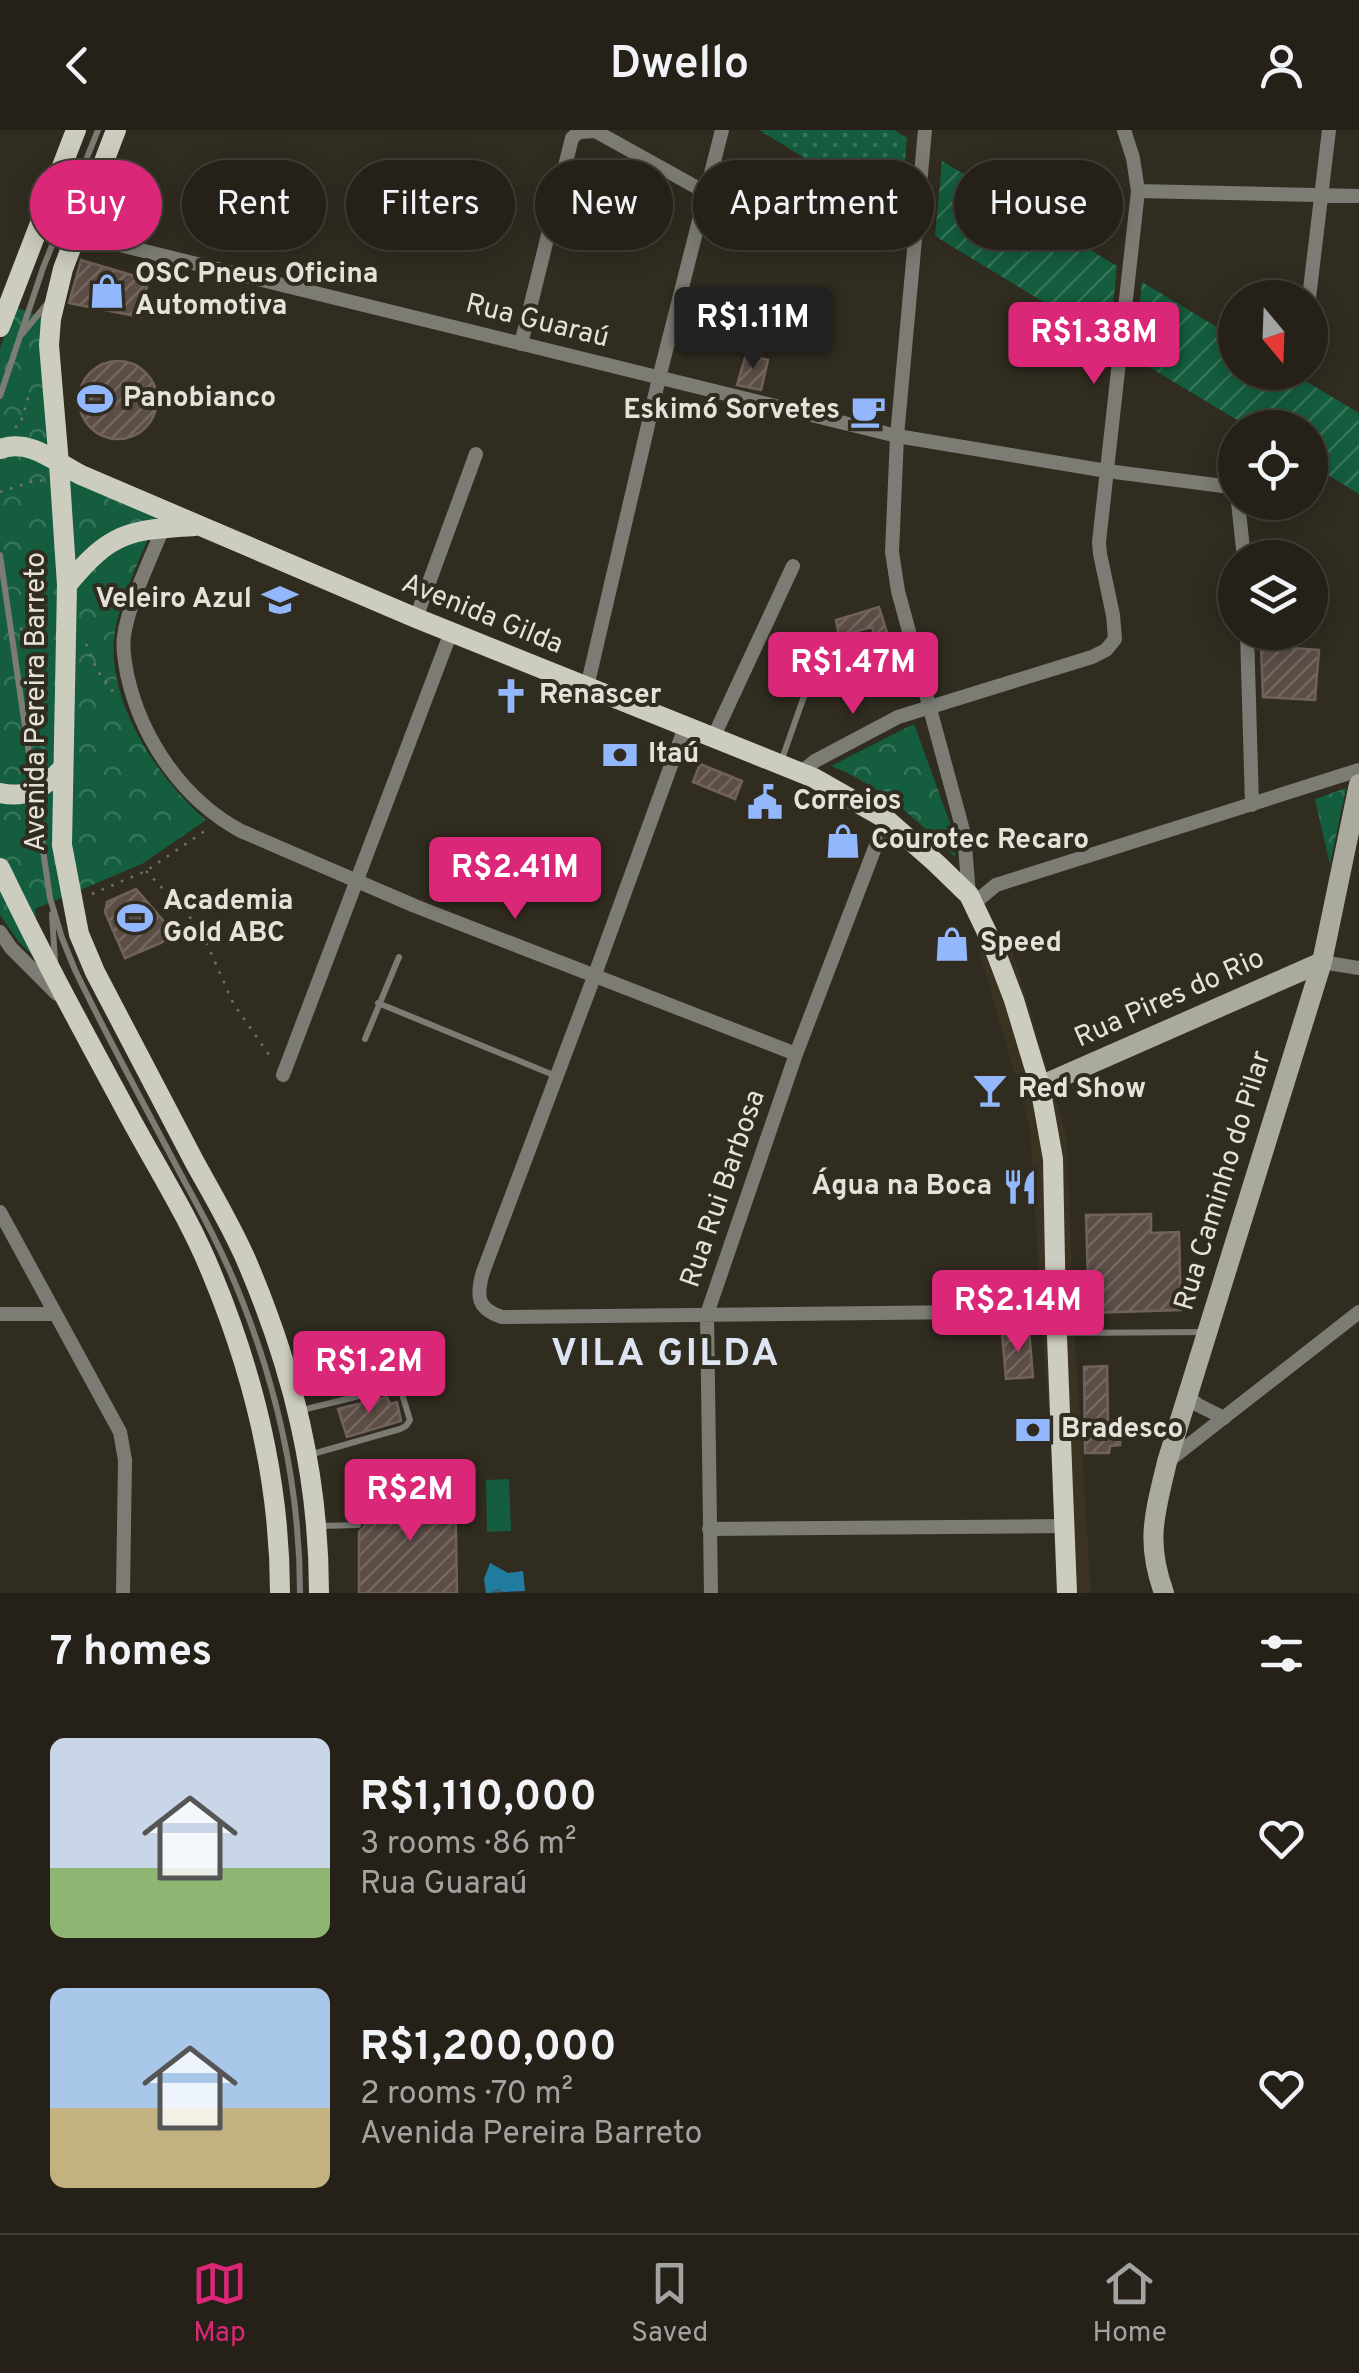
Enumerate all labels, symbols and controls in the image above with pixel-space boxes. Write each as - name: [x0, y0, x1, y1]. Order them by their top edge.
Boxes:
- text: Dwello: [610, 37, 749, 94]
- icon: back: [50, 38, 105, 93]
- icon: person: [1254, 38, 1309, 93]
- chip: Buy: [30, 160, 162, 250]
- chip: Rent: [182, 160, 326, 250]
- chip: Filters: [346, 160, 515, 250]
- chip: New: [535, 160, 673, 250]
- chip: Apartment: [693, 160, 934, 250]
- chip: House: [954, 160, 1123, 250]
- place label: OSC Pneus Oficina Automotiva: [135, 257, 378, 325]
- shop icon: OSC Pneus Oficina Automotiva: [88, 272, 126, 310]
- north arrow: [1218, 280, 1328, 390]
- map controls: [1218, 280, 1328, 650]
- street label: Rua Guaraú: [462, 287, 612, 357]
- pin: R$1.11M: [661, 287, 845, 372]
- text: R$1.11M: [696, 299, 810, 339]
- pin: R$1.38M: [1002, 302, 1186, 387]
- text: R$1.38M: [1030, 314, 1158, 354]
- sports icon: Panobianco: [76, 380, 114, 418]
- place label: Panobianco: [123, 381, 276, 417]
- cafe icon: Eskimó Sorvetes: [849, 392, 887, 430]
- place label: Eskimó Sorvetes: [623, 393, 840, 429]
- button: locate: [1218, 410, 1328, 520]
- button: layers: [1218, 540, 1328, 650]
- street label: Avenida Pereira Barreto: [19, 552, 55, 852]
- street label: Avenida Gilda: [396, 566, 568, 664]
- school or university icon: Veleiro Azul: [261, 581, 299, 619]
- place label: Veleiro Azul: [96, 582, 252, 618]
- pin: R$1.47M: [761, 632, 945, 717]
- text: R$1.47M: [790, 644, 916, 684]
- church icon: Renascer: [492, 677, 530, 715]
- place label: Renascer: [539, 678, 662, 714]
- bank icon: Itaú: [601, 736, 639, 774]
- place label: Itaú: [648, 737, 699, 773]
- public building icon: Correios: [746, 783, 784, 821]
- place label: Correios: [793, 784, 902, 820]
- shop icon: Courotec Recaro: [824, 822, 862, 860]
- place label: Courotec Recaro: [871, 823, 1089, 859]
- pin: R$2.41M: [423, 837, 607, 922]
- text: R$2.41M: [451, 849, 579, 889]
- place label: Academia Gold ABC: [163, 884, 293, 952]
- sports icon: Academia Gold ABC: [116, 899, 154, 937]
- shop icon: Speed: [933, 925, 971, 963]
- place label: Speed: [980, 926, 1062, 962]
- street label: Rua Pires do Rio: [1069, 941, 1271, 1057]
- street label: Rua Caminho do Pilar: [1167, 1047, 1281, 1315]
- bar icon: Red Show: [971, 1071, 1009, 1109]
- place label: Red Show: [1018, 1072, 1146, 1108]
- street label: Rua Rui Barbosa: [673, 1085, 775, 1293]
- place label: Água na Boca: [812, 1167, 992, 1205]
- restaurant icon: Água na Boca: [1001, 1168, 1039, 1206]
- pin: R$2.14M: [926, 1270, 1110, 1355]
- text: R$2.14M: [954, 1282, 1082, 1322]
- pin: R$1.2M: [288, 1331, 450, 1416]
- district label: VILA GILDA: [551, 1331, 781, 1380]
- text: R$1.2M: [315, 1343, 423, 1383]
- bank icon: Bradesco: [1014, 1411, 1052, 1449]
- place label: Bradesco: [1061, 1412, 1183, 1448]
- pin: R$2M: [351, 1459, 469, 1544]
- text: R$2M: [367, 1471, 453, 1511]
- icon: filters: [1254, 1626, 1309, 1681]
- text: 7 homes: [50, 1627, 212, 1680]
- text: R$1,110,000: [360, 1772, 597, 1825]
- icon: home: [130, 1778, 250, 1898]
- icon: heart: [1254, 1811, 1309, 1866]
- text: 3 rooms · 86 m²: [360, 1825, 577, 1865]
- text: Rua Guaraú: [360, 1865, 528, 1905]
- text: R$1,200,000: [360, 2022, 617, 2075]
- icon: home: [130, 2028, 250, 2148]
- icon: heart: [1254, 2061, 1309, 2116]
- text: 2 rooms · 70 m²: [360, 2075, 573, 2115]
- text: Avenida Pereira Barreto: [360, 2115, 702, 2155]
- tab: Map: [192, 2256, 247, 2352]
- tab: Saved: [631, 2256, 708, 2352]
- tab: Home: [1093, 2256, 1167, 2352]

